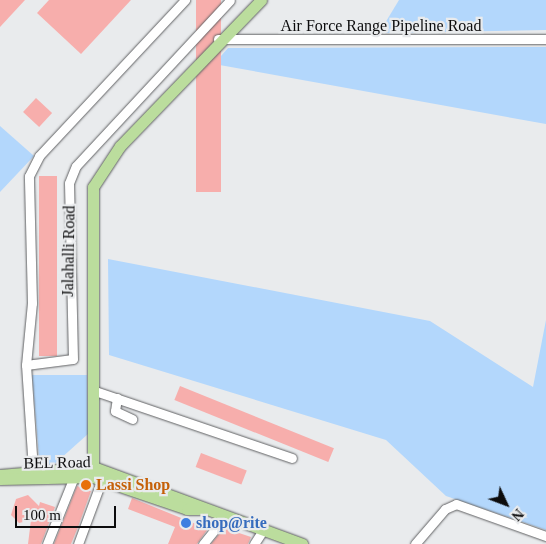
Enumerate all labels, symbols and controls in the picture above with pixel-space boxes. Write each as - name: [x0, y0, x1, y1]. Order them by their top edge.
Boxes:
- street label: Air Force Range Pipeline Road: [281, 16, 481, 36]
- street label: Jalahalli Road: [59, 205, 79, 297]
- street label: BEL Road: [23, 453, 91, 473]
- place label: Lassi Shop: [96, 475, 170, 495]
- marker: Lassi Shop: [80, 479, 92, 491]
- north arrow: [481, 479, 531, 529]
- scale bar: [18, 496, 119, 528]
- text: N: [508, 506, 526, 523]
- text: 100 m: [23, 507, 61, 523]
- place label: shop@rite: [196, 513, 267, 533]
- marker: shop@rite: [180, 517, 192, 529]

